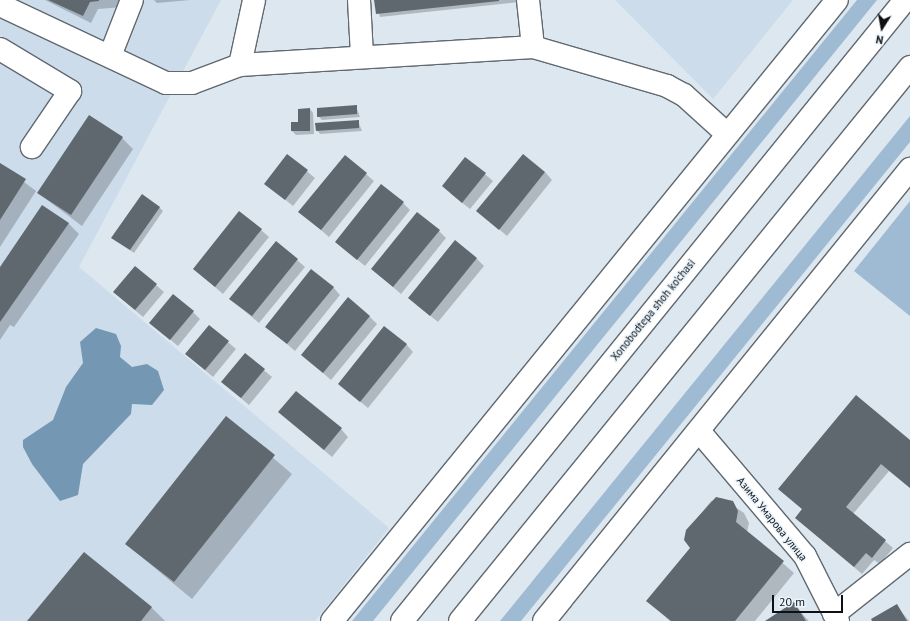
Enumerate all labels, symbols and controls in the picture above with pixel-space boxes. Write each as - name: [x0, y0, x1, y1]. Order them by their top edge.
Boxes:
- north arrow: [862, 8, 902, 48]
- text: N: [875, 32, 885, 47]
- street label: Xonobodtepa shoh ko'chasi: [608, 257, 698, 363]
- street label: Азима Умарова улица: [734, 474, 810, 564]
- scale bar: [774, 587, 845, 613]
- text: 20 m: [779, 594, 805, 609]

